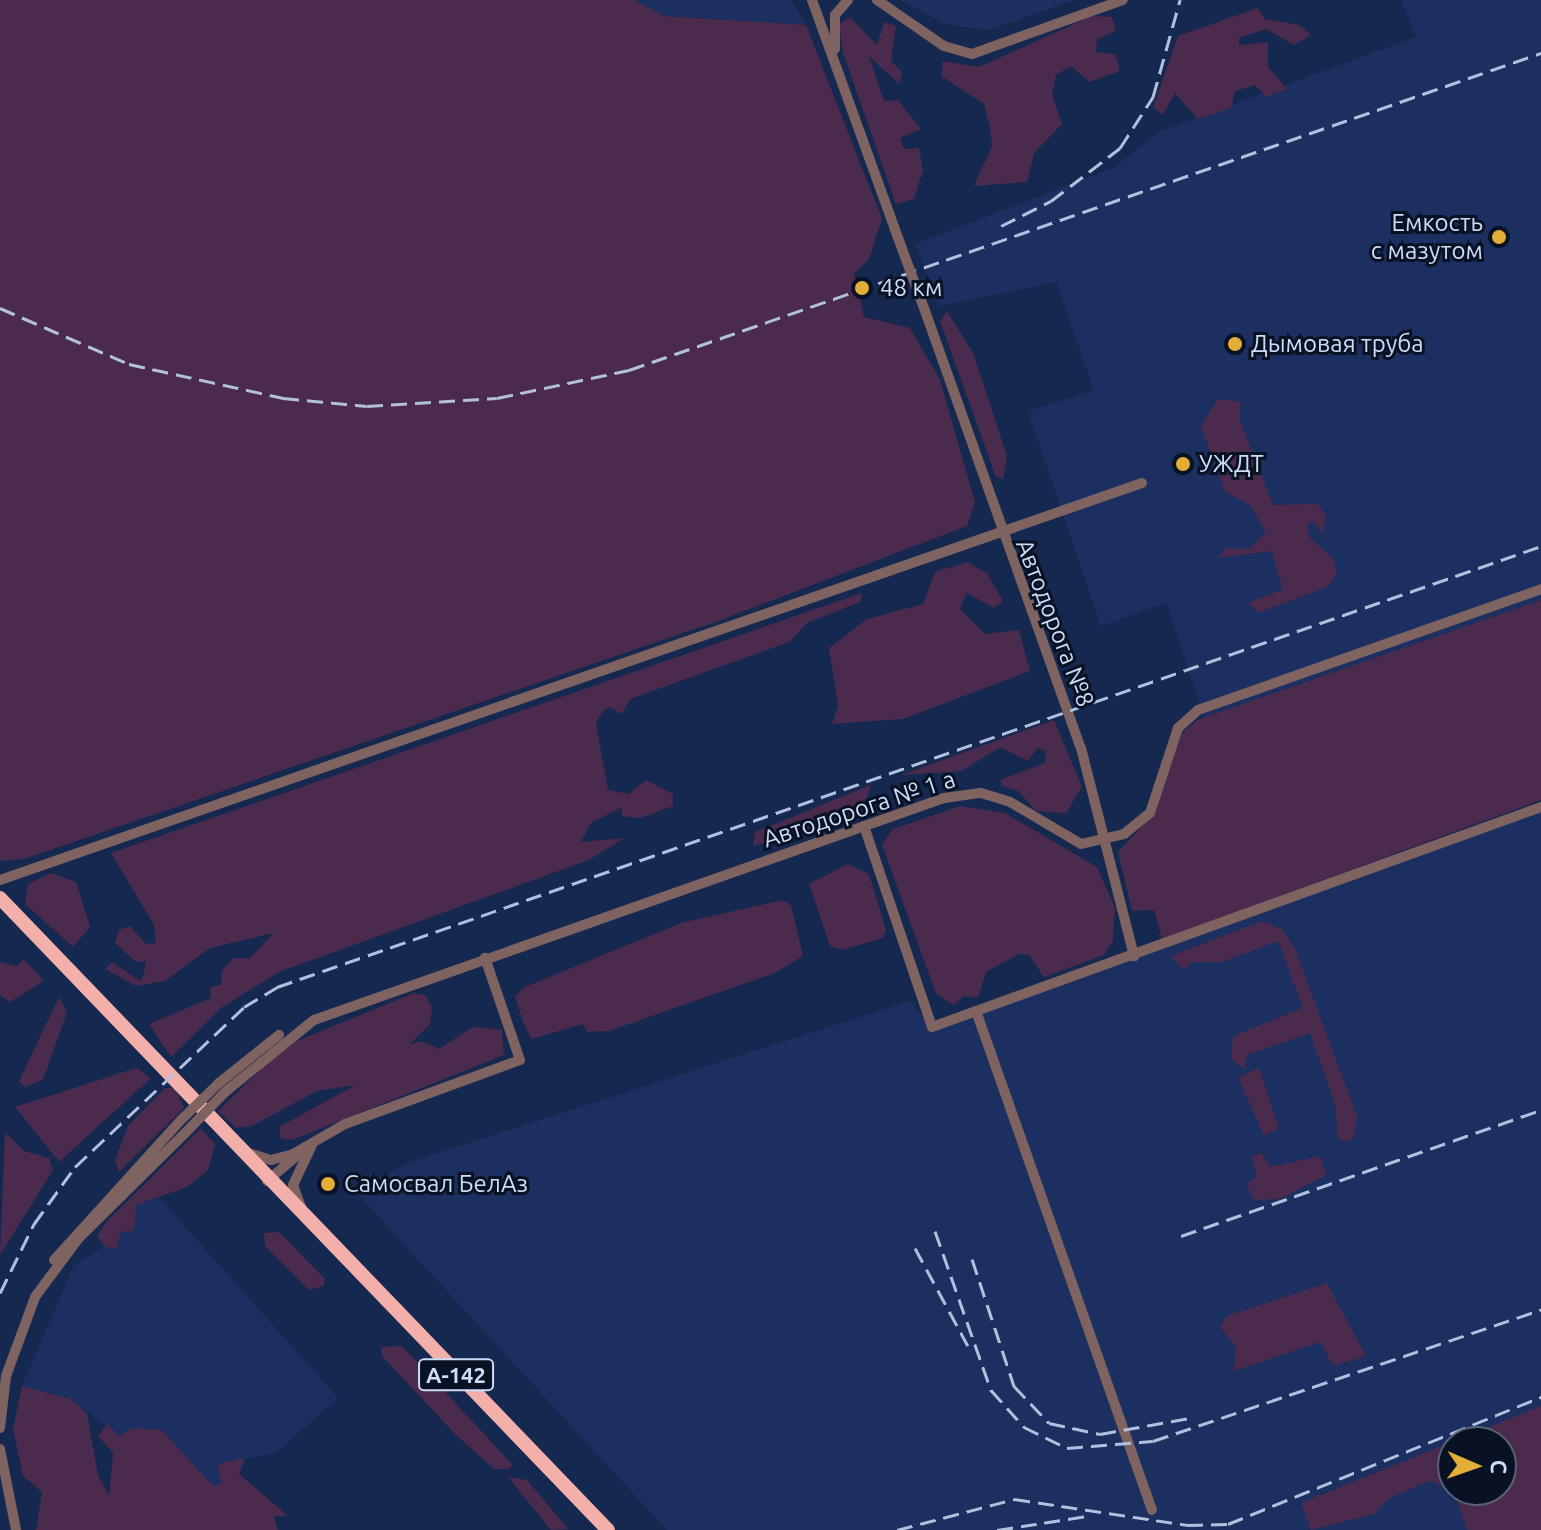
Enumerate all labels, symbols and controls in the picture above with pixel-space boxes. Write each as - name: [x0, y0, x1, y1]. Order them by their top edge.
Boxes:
- place label: Емкость с мазутом: [1371, 209, 1483, 265]
- marker: Емкость с мазутом: [1490, 228, 1508, 246]
- place label: 48 км: [880, 274, 942, 302]
- marker: 48 км: [851, 277, 873, 299]
- place label: Дымовая труба: [1251, 330, 1424, 358]
- marker: Дымовая труба: [1226, 335, 1244, 353]
- place label: УЖДТ: [1199, 450, 1264, 478]
- marker: УЖДТ: [1174, 455, 1192, 473]
- street label: Автодорога №8: [1010, 535, 1100, 711]
- street label: Автодорога № 1 а: [759, 764, 959, 854]
- place label: Самосвал БелАз: [344, 1170, 528, 1198]
- marker: Самосвал БелАз: [319, 1175, 337, 1193]
- road number: А-142: [418, 1357, 494, 1393]
- north arrow: [1437, 1426, 1517, 1506]
- text: С: [1487, 1459, 1512, 1474]

